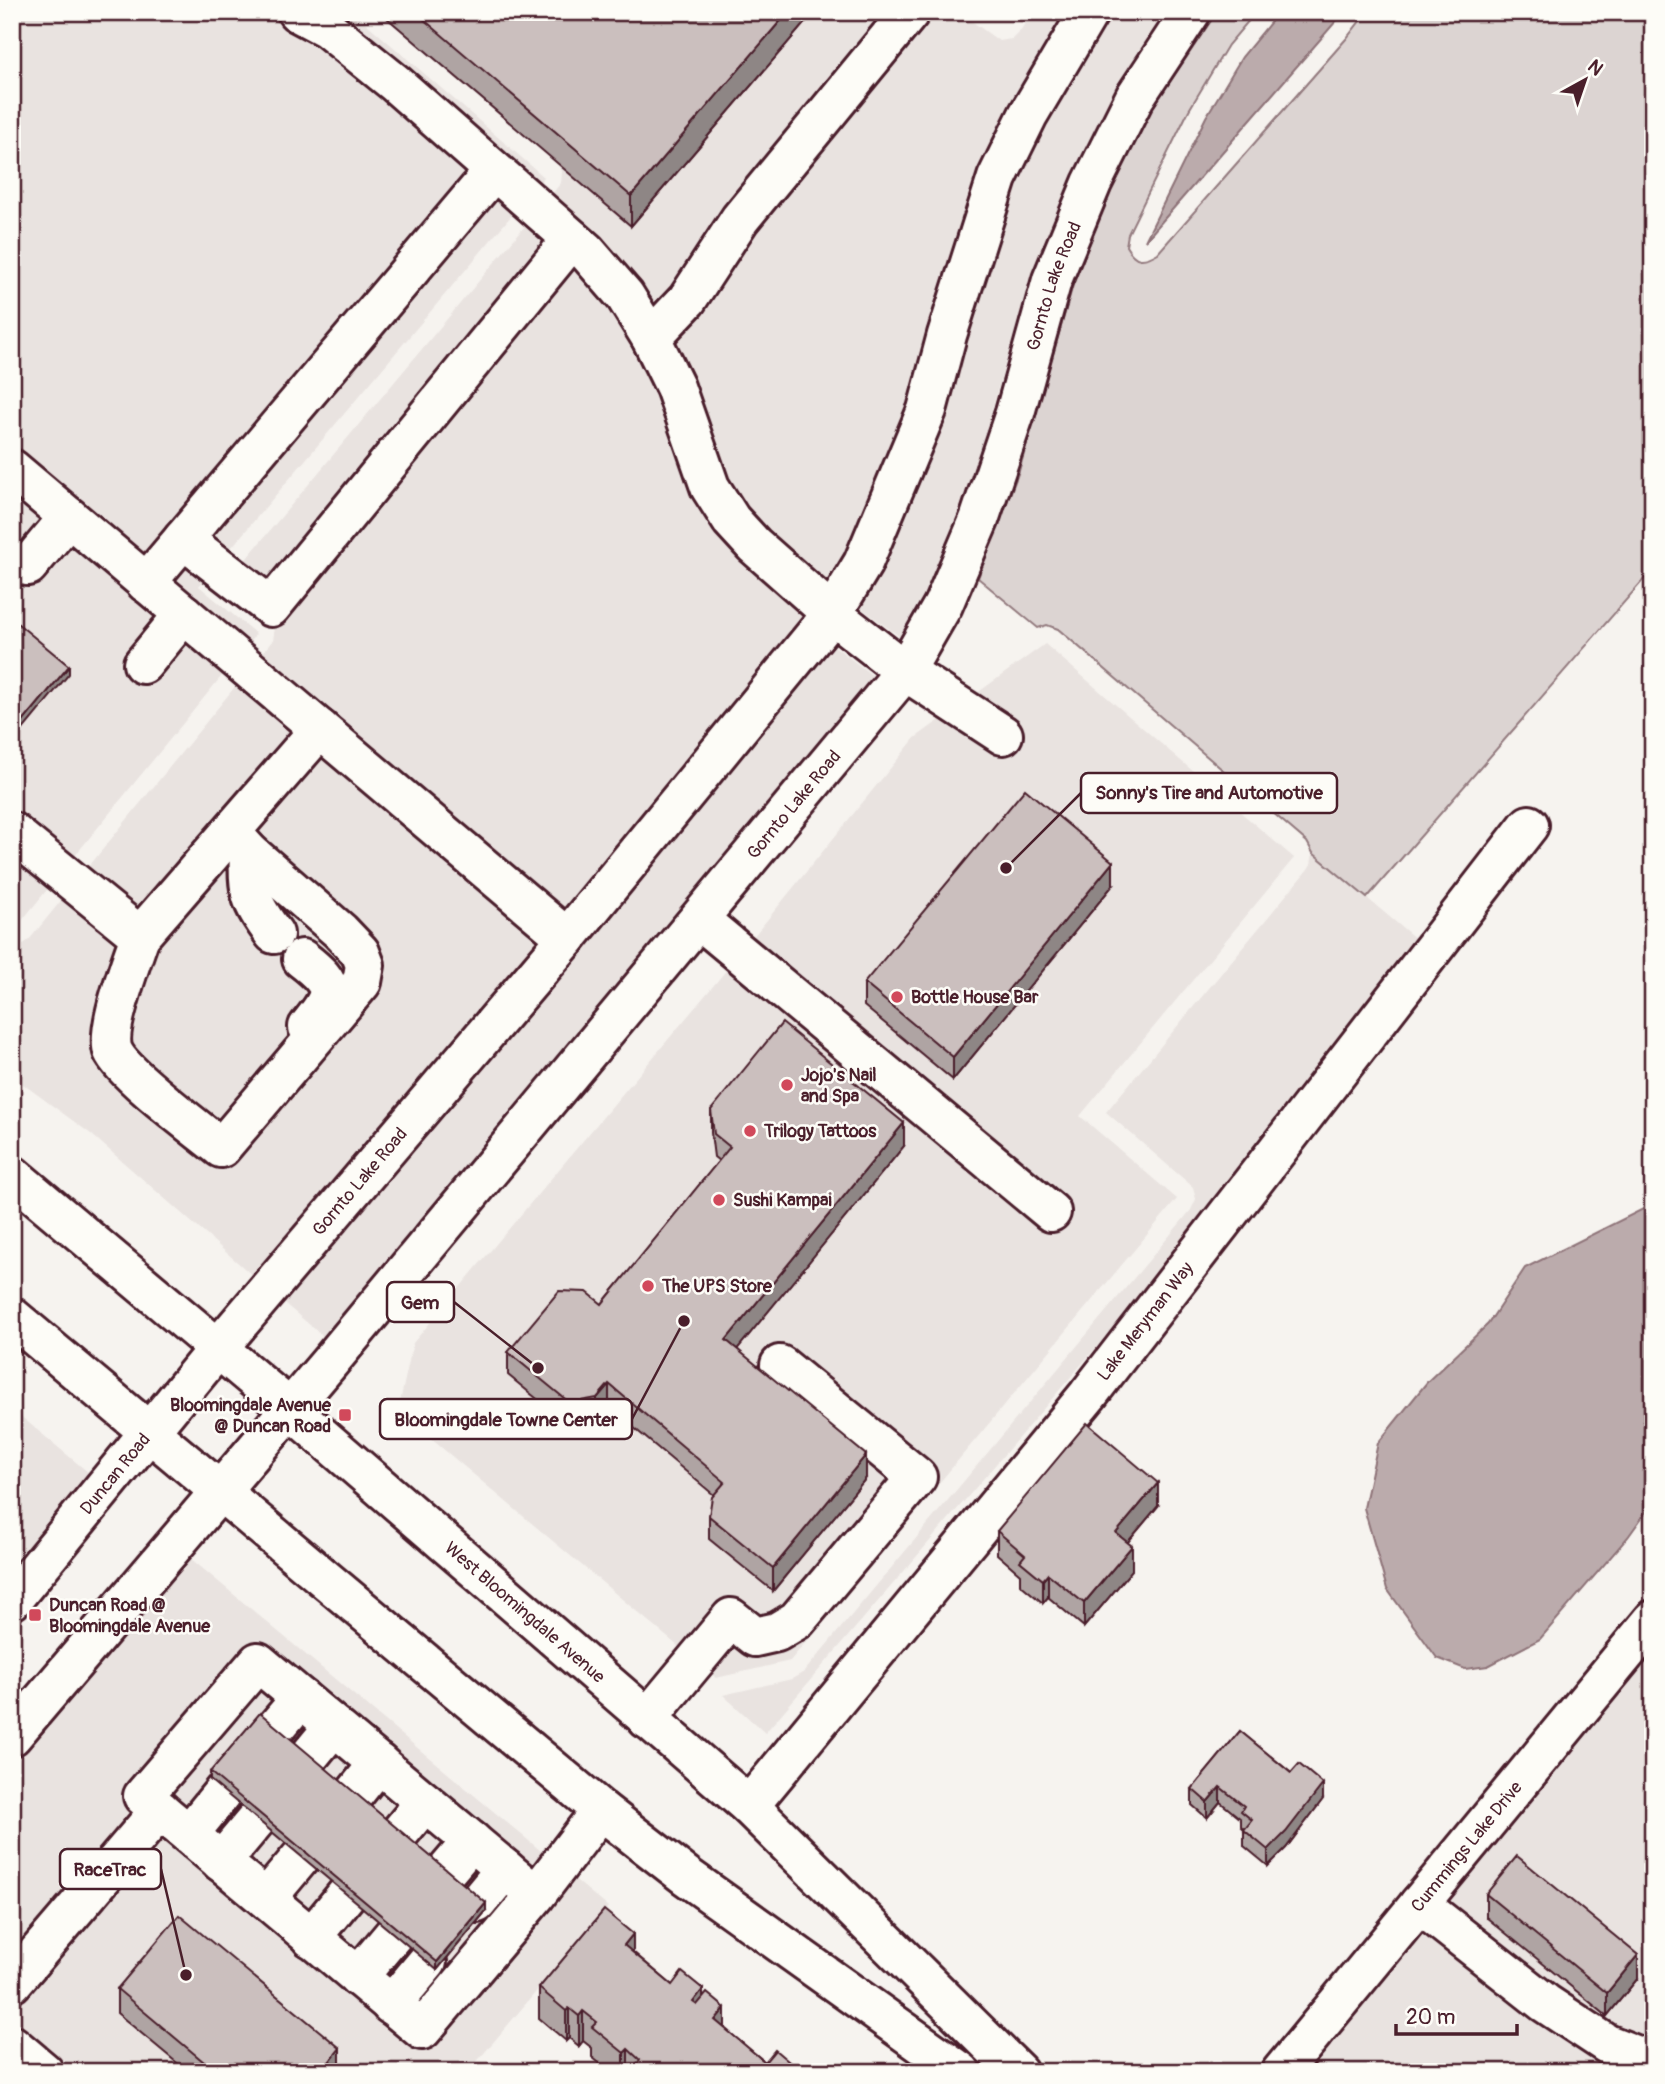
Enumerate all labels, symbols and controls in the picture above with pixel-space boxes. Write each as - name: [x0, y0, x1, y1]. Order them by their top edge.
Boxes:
- north arrow: [1550, 46, 1620, 116]
- text: N: [1583, 54, 1608, 81]
- street label: Gornto Lake Road: [1022, 218, 1087, 353]
- street label: Gornto Lake Road: [742, 746, 846, 864]
- callout: Sonny's Tire and Automotive: [1081, 773, 1337, 813]
- text: Sonny's Tire and Automotive: [1095, 781, 1323, 805]
- place label: Bottle House Bar: [911, 986, 1039, 1009]
- marker: Bottle House Bar: [889, 989, 905, 1005]
- place label: Jojo's Nail and Spa: [801, 1064, 877, 1108]
- marker: Jojo's Nail and Spa: [779, 1077, 795, 1093]
- place label: Trilogy Tattoos: [763, 1120, 877, 1143]
- street label: Gornto Lake Road: [307, 1123, 413, 1241]
- marker: Trilogy Tattoos: [742, 1123, 758, 1139]
- place label: Sushi Kampai: [733, 1189, 832, 1212]
- marker: Sushi Kampai: [711, 1192, 727, 1208]
- street label: Lake Meryman Way: [1092, 1257, 1199, 1386]
- place label: The UPS Store: [661, 1275, 773, 1298]
- marker: The UPS Store: [640, 1278, 656, 1294]
- callout: Gem: [387, 1282, 454, 1322]
- text: Gem: [401, 1291, 439, 1315]
- place label: Bloomingdale Avenue @ Duncan Road: [170, 1394, 332, 1438]
- callout: Bloomingdale Towne Center: [380, 1399, 632, 1439]
- marker: Bloomingdale Avenue @ Duncan Road: [337, 1407, 353, 1423]
- text: Bloomingdale Towne Center: [394, 1408, 618, 1432]
- street label: Duncan Road: [75, 1429, 156, 1520]
- street label: West Bloomingdale Avenue: [440, 1537, 610, 1688]
- place label: Duncan Road @ Bloomingdale Avenue: [49, 1594, 211, 1638]
- marker: Duncan Road @ Bloomingdale Avenue: [27, 1607, 43, 1623]
- street label: Cummings Lake Drive: [1406, 1776, 1528, 1917]
- callout: RaceTrac: [60, 1849, 161, 1889]
- text: RaceTrac: [74, 1858, 147, 1882]
- scale bar: [1396, 1993, 1516, 2037]
- text: 20 m: [1406, 2004, 1455, 2031]

